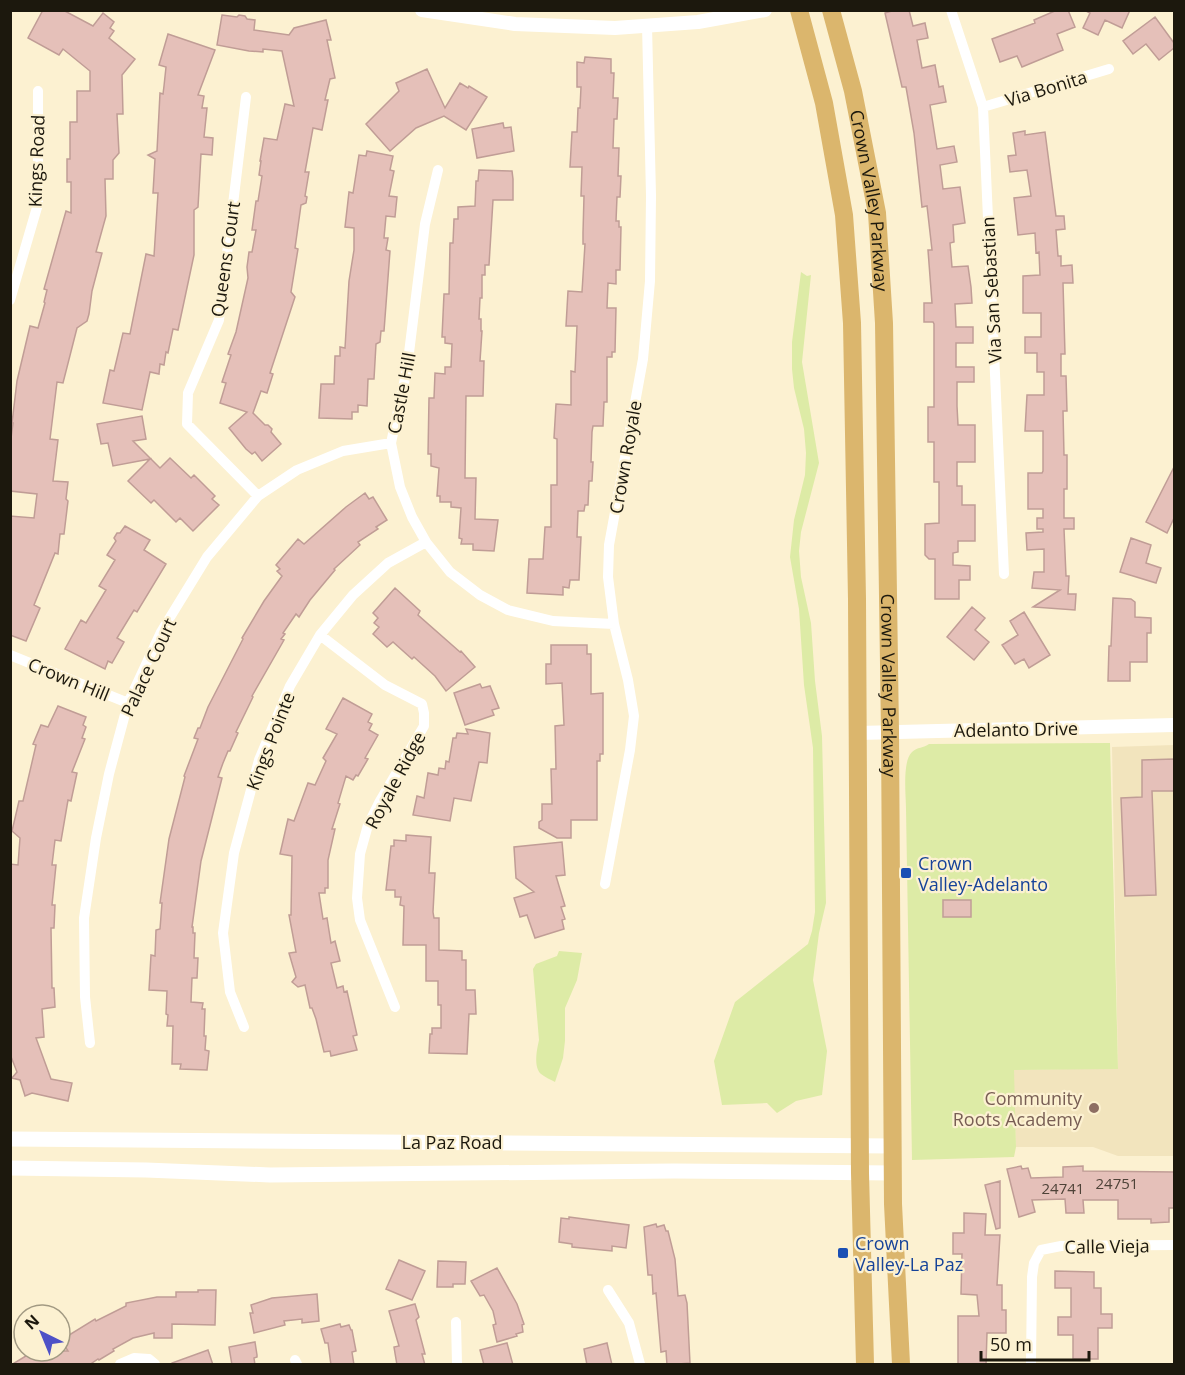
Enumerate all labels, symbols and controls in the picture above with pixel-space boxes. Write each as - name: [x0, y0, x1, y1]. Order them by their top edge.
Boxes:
- street label: Via Bonita: [1002, 64, 1090, 112]
- street label: Crown Valley Parkway: [845, 108, 894, 293]
- street label: Kings Road: [22, 114, 50, 208]
- street label: Queens Court: [205, 200, 245, 318]
- street label: Via San Sebastian: [975, 216, 1007, 364]
- street label: Castle Hill: [381, 350, 421, 436]
- street label: Crown Royale: [603, 398, 647, 516]
- street label: Crown Valley Parkway: [876, 594, 902, 778]
- street label: Palace Court: [115, 614, 181, 720]
- street label: Crown Hill: [25, 652, 113, 706]
- street label: Kings Pointe: [240, 688, 300, 794]
- street label: Adelanto Drive: [954, 716, 1078, 742]
- street label: Royale Ridge: [359, 727, 431, 833]
- place label: Crown Valley-Adelanto: [918, 851, 1048, 896]
- marker: Crown Valley-Adelanto: [899, 866, 913, 880]
- place label: Community Roots Academy: [953, 1086, 1083, 1131]
- marker: Community Roots Academy: [1087, 1101, 1101, 1115]
- street label: La Paz Road: [402, 1130, 502, 1154]
- house number: 24751: [1096, 1173, 1138, 1193]
- house number: 24741: [1042, 1178, 1084, 1198]
- place label: Crown Valley-La Paz: [855, 1231, 963, 1276]
- street label: Calle Vieja: [1064, 1233, 1150, 1259]
- marker: Crown Valley-La Paz: [836, 1246, 850, 1260]
- north arrow: [12, 1303, 72, 1363]
- text: N: [20, 1310, 44, 1335]
- scale bar: [981, 1324, 1089, 1362]
- text: 50 m: [990, 1332, 1032, 1356]

